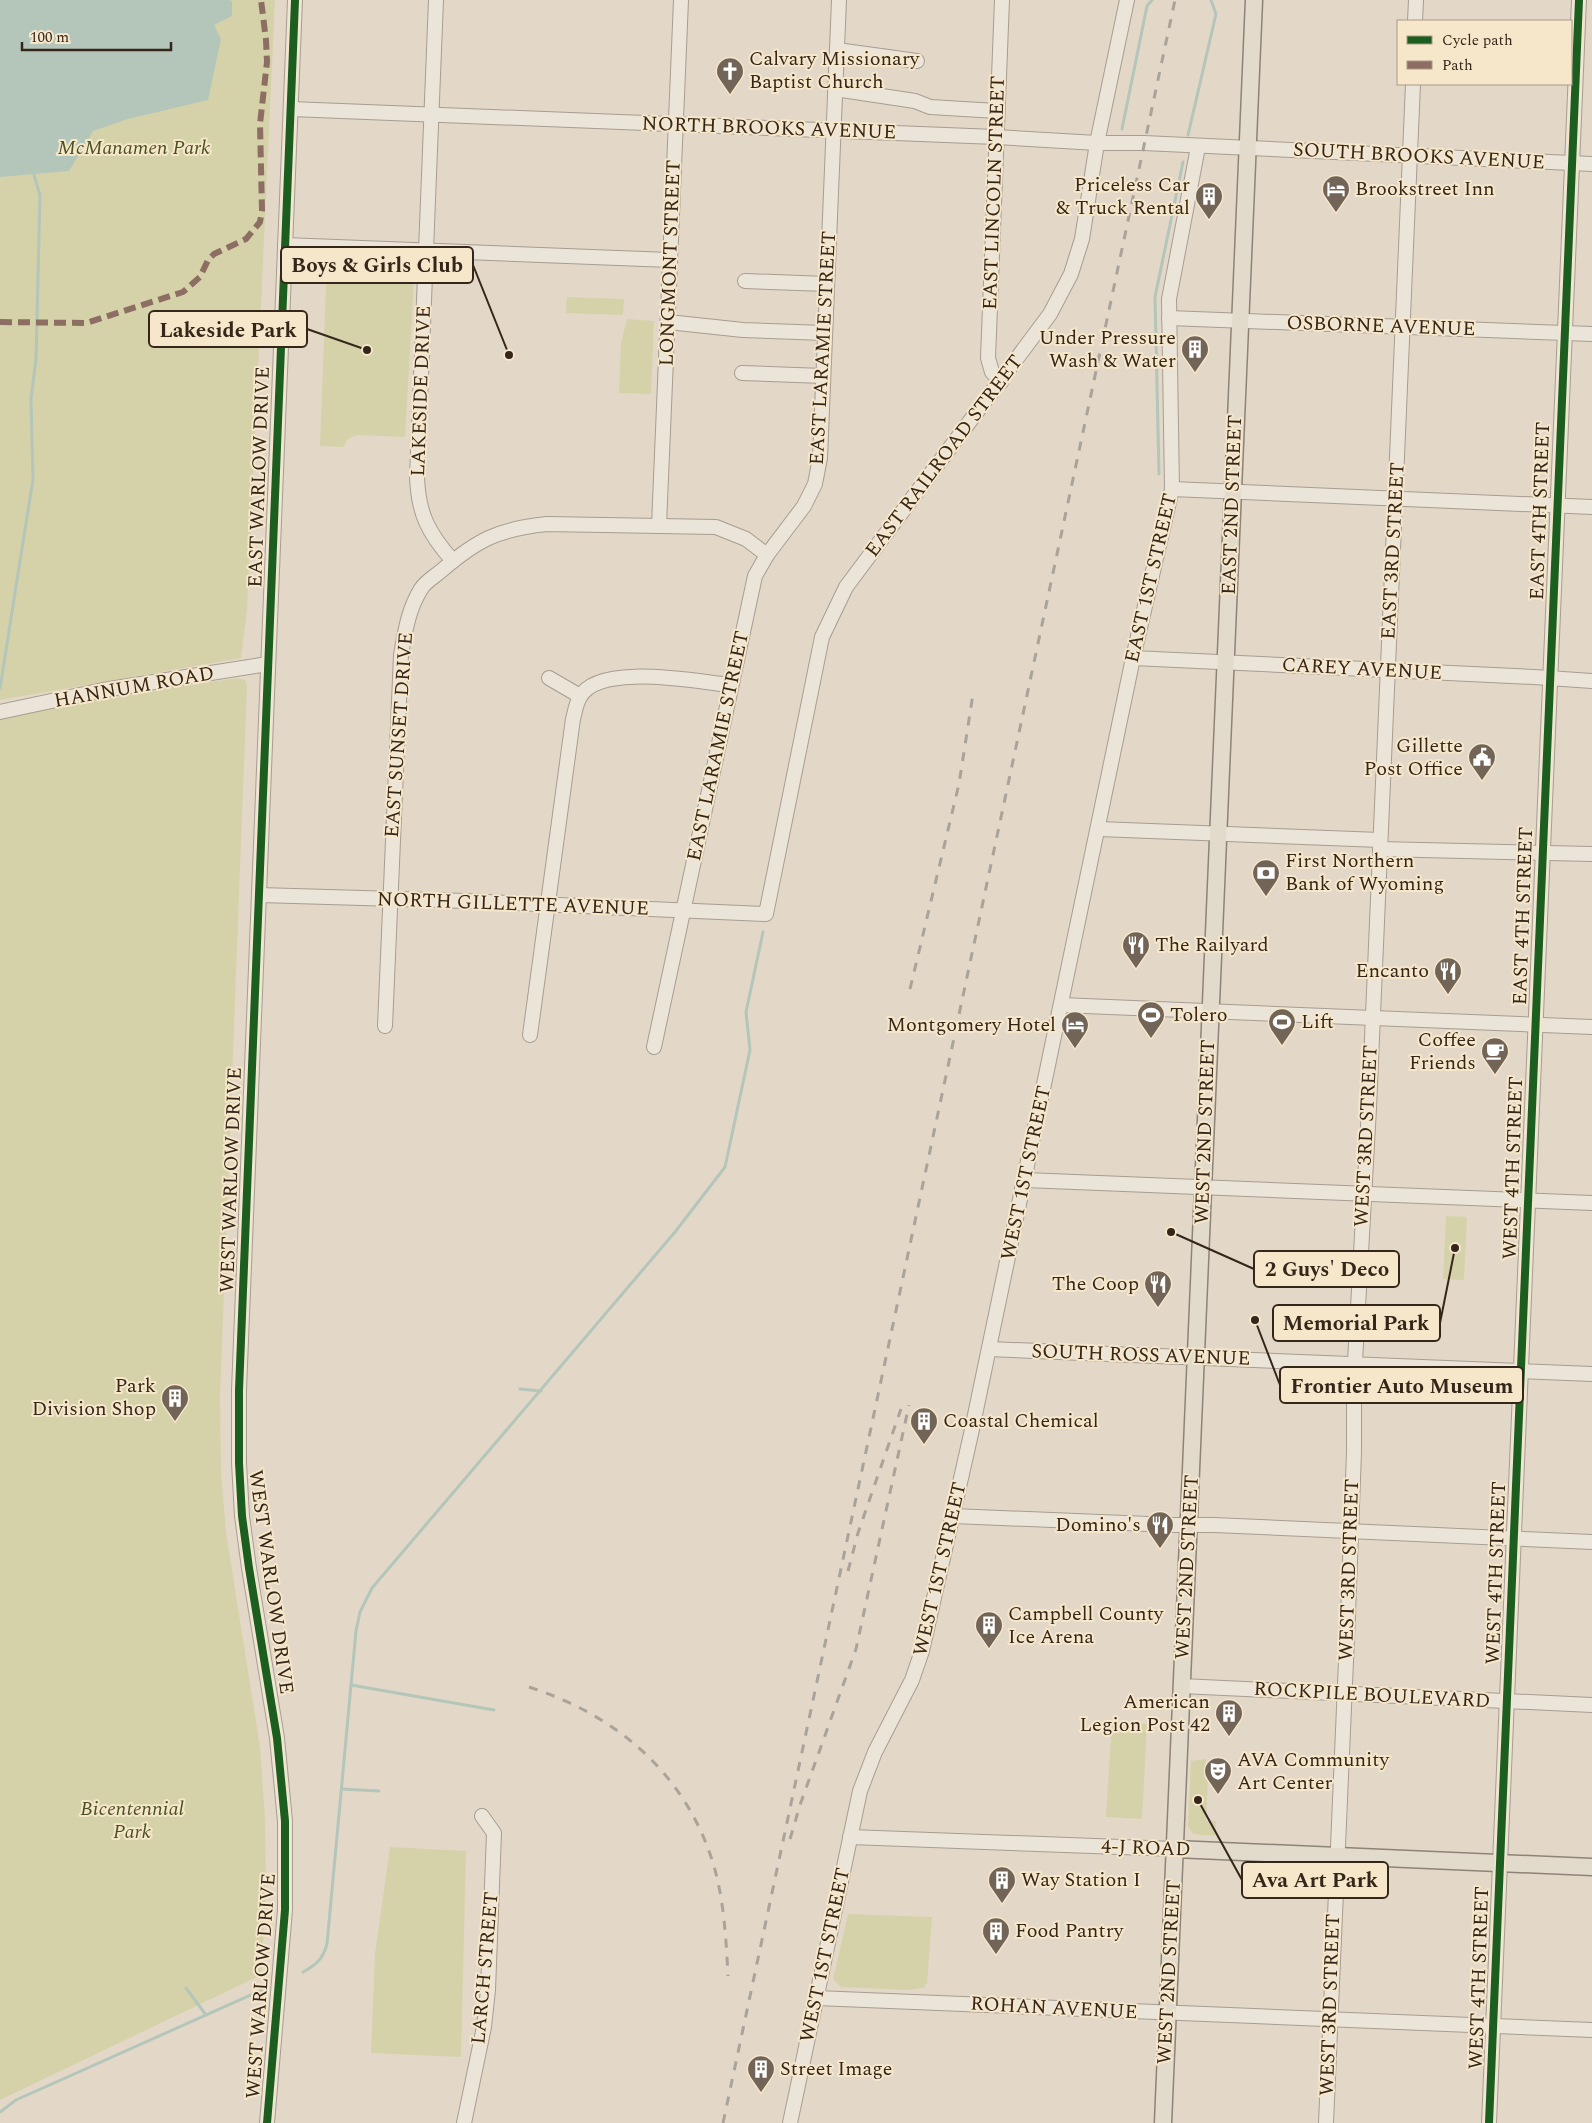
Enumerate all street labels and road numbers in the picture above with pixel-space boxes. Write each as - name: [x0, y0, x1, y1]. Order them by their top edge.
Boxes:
- street label: EAST LINCOLN STREET: [975, 75, 1013, 311]
- street label: NORTH BROOKS AVENUE: [641, 109, 897, 147]
- street label: SOUTH BROOKS AVENUE: [1292, 134, 1546, 178]
- street label: LONGMONT STREET: [651, 159, 689, 367]
- street label: EAST LARAMIE STREET: [802, 230, 844, 466]
- street label: LAKESIDE DRIVE: [403, 305, 439, 477]
- street label: OSBORNE AVENUE: [1286, 308, 1476, 344]
- street label: EAST RAILROAD STREET: [858, 348, 1030, 564]
- street label: EAST WARLOW DRIVE: [240, 366, 278, 588]
- street label: EAST 2ND STREET: [1214, 414, 1250, 596]
- street label: EAST 4TH STREET: [1522, 421, 1558, 601]
- street label: EAST 3RD STREET: [1373, 461, 1413, 641]
- street label: EAST 1ST STREET: [1117, 490, 1185, 666]
- street label: EAST LARAMIE STREET: [679, 628, 757, 864]
- street label: EAST SUNSET DRIVE: [377, 631, 421, 839]
- street label: CAREY AVENUE: [1281, 650, 1443, 688]
- street label: HANNUM ROAD: [52, 658, 216, 716]
- street label: EAST 4TH STREET: [1505, 826, 1541, 1006]
- street label: NORTH GILLETTE AVENUE: [376, 884, 650, 924]
- street label: WEST 2ND STREET: [1187, 1039, 1223, 1225]
- street label: WEST 3RD STREET: [1346, 1044, 1386, 1228]
- street label: WEST WARLOW DRIVE: [212, 1066, 250, 1294]
- street label: WEST 4TH STREET: [1495, 1076, 1531, 1260]
- street label: WEST 1ST STREET: [993, 1083, 1059, 1263]
- street label: SOUTH ROSS AVENUE: [1031, 1336, 1251, 1374]
- street label: WEST WARLOW DRIVE: [240, 1468, 302, 1696]
- street label: WEST 2ND STREET: [1167, 1474, 1207, 1660]
- street label: WEST 3RD STREET: [1331, 1478, 1367, 1662]
- street label: WEST 1ST STREET: [905, 1479, 975, 1659]
- street label: WEST 4TH STREET: [1478, 1481, 1514, 1665]
- street label: ROCKPILE BOULEVARD: [1253, 1674, 1491, 1716]
- street label: 4-J ROAD: [1101, 1831, 1191, 1865]
- street label: WEST 1ST STREET: [792, 1865, 858, 2045]
- street label: WEST WARLOW DRIVE: [238, 1872, 284, 2100]
- street label: WEST 2ND STREET: [1149, 1879, 1189, 2065]
- street label: WEST 4TH STREET: [1461, 1886, 1497, 2070]
- street label: LARCH STREET: [463, 1890, 507, 2046]
- street label: WEST 3RD STREET: [1312, 1913, 1348, 2097]
- street label: ROHAN AVENUE: [970, 1989, 1138, 2027]

